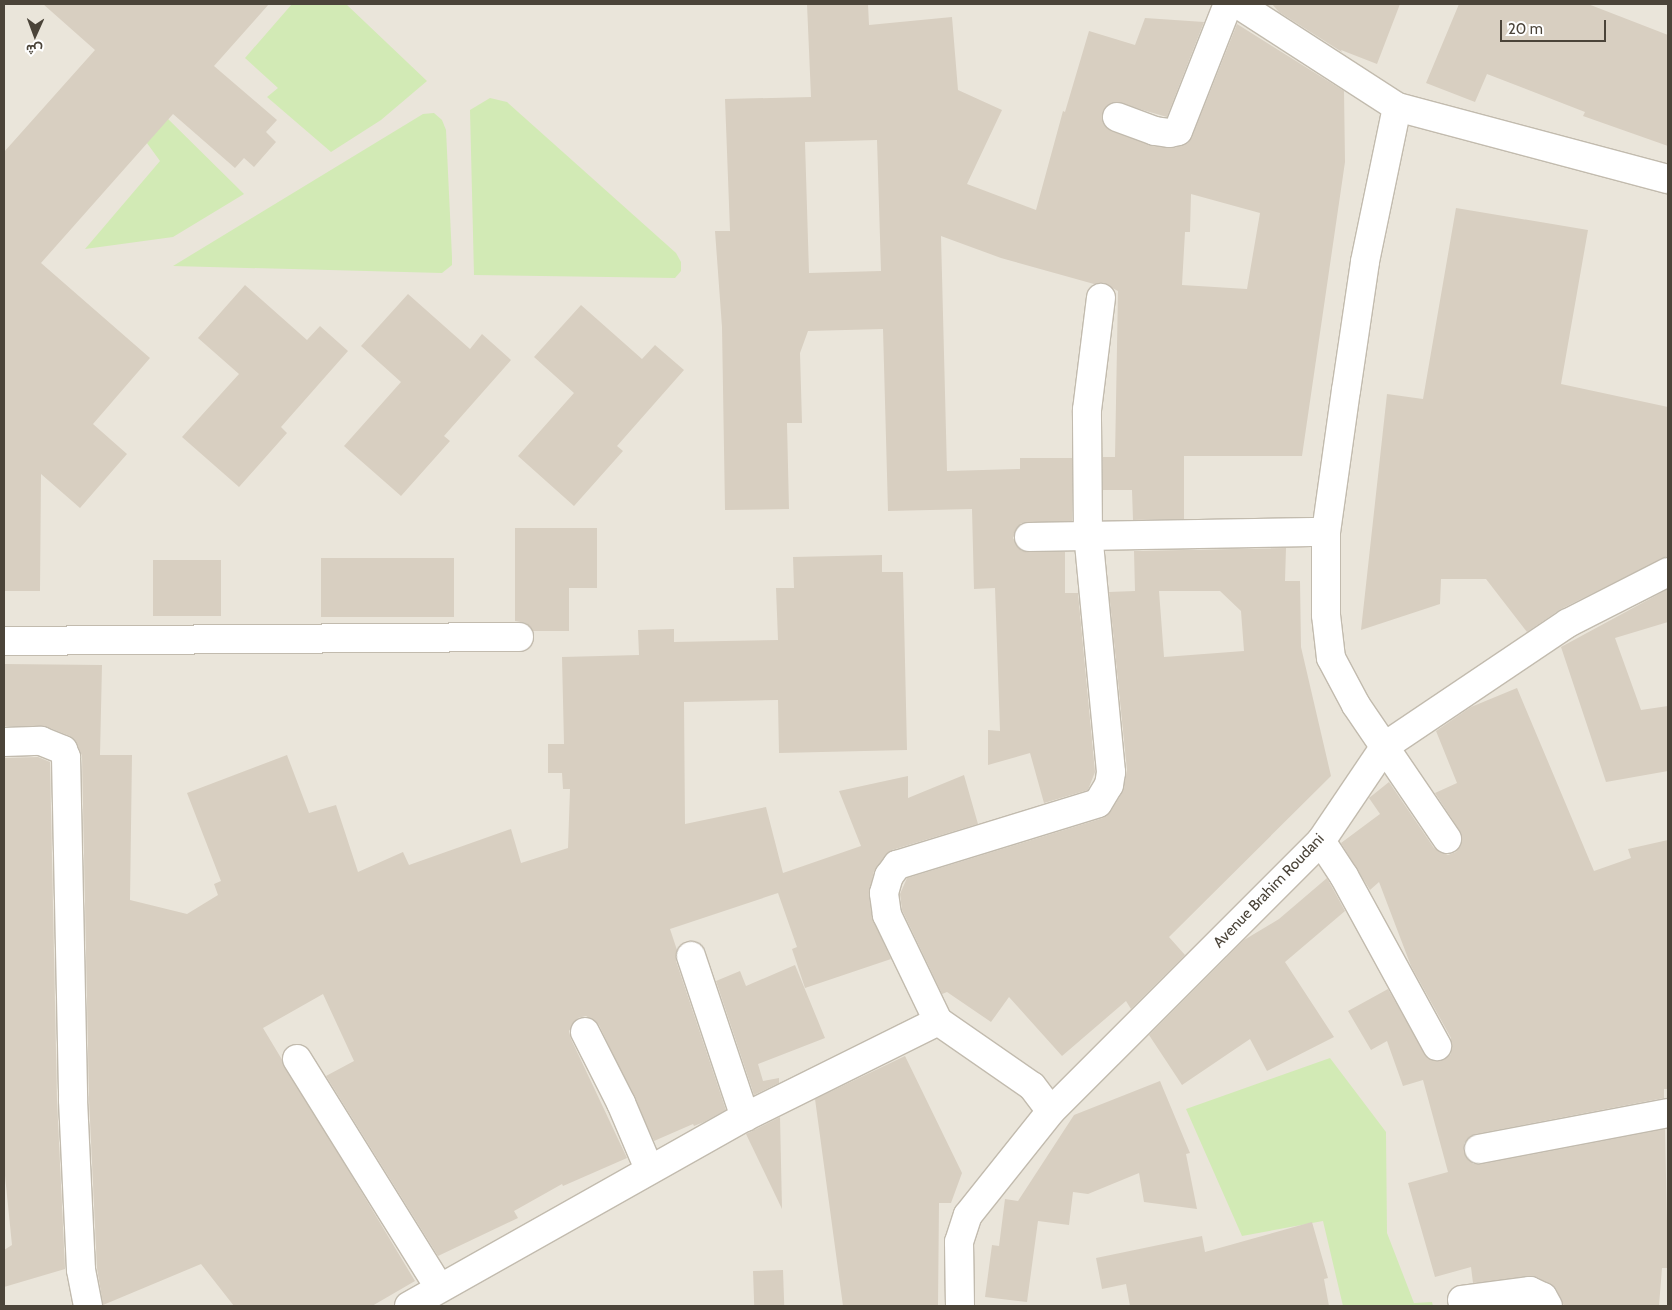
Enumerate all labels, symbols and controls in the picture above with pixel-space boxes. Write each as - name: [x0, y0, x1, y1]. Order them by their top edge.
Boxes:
- north arrow: [10, 10, 60, 60]
- scale bar: [1502, 10, 1608, 42]
- text: 20 m: [1508, 20, 1543, 38]
- text: ش: [26, 41, 43, 59]
- street label: Avenue Brahim Roudani: [1210, 830, 1328, 952]

